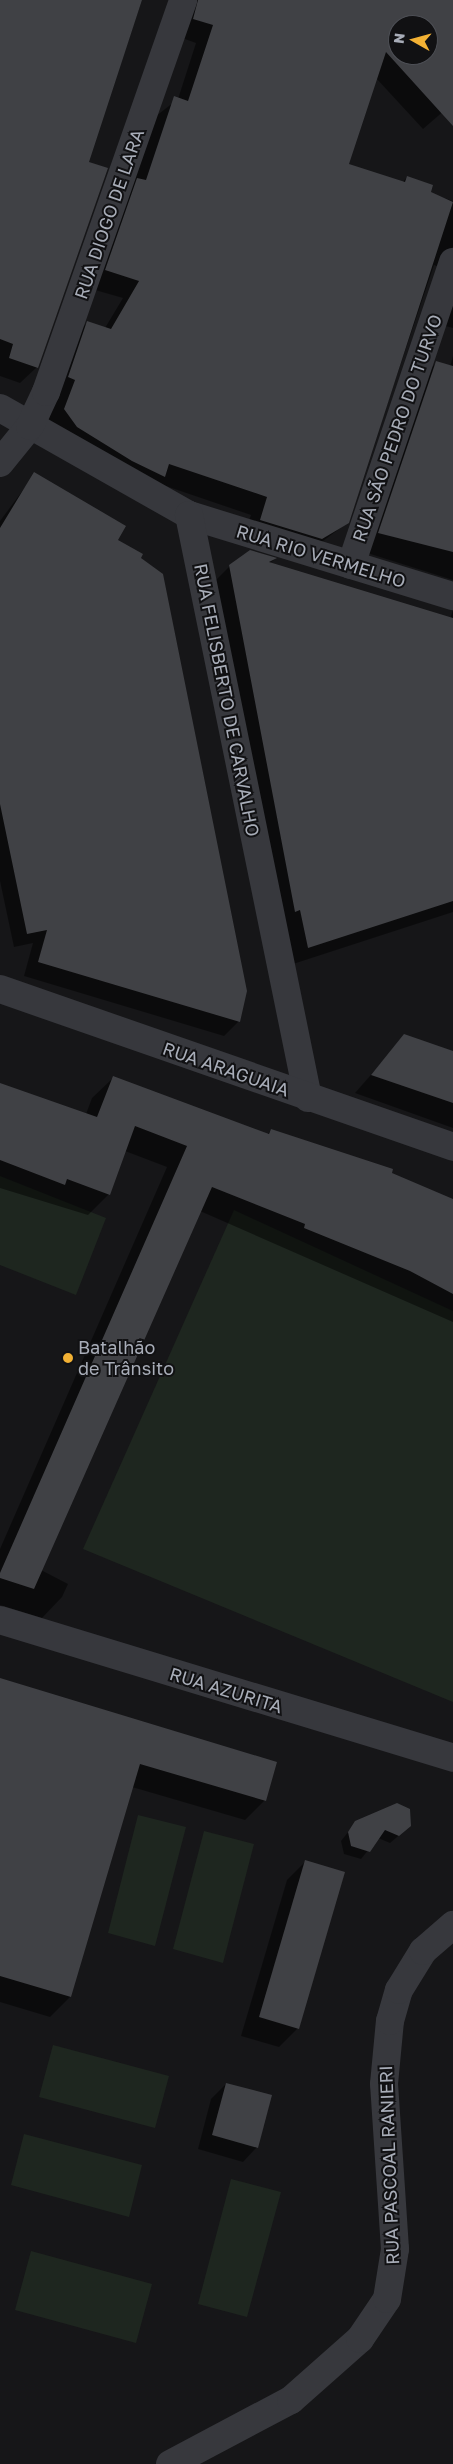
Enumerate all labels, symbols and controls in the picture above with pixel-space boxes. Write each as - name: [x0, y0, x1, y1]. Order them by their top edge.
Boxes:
- north arrow: [388, 15, 438, 65]
- text: N: [390, 32, 408, 45]
- street label: RUA DIOGO DE LARA: [70, 126, 148, 302]
- street label: RUA SÃO PEDRO DO TURVO: [348, 311, 446, 545]
- street label: RUA RIO VERMELHO: [234, 520, 408, 592]
- street label: RUA FELISBERTO DE CARVALHO: [190, 562, 264, 838]
- street label: RUA ARAGUAIA: [160, 1037, 292, 1101]
- place label: Batalhão de Trânsito: [78, 1337, 174, 1380]
- marker: Batalhão de Trânsito: [62, 1352, 74, 1364]
- street label: RUA AZURITA: [167, 1663, 285, 1717]
- street label: RUA PASCOAL RANIERI: [375, 2065, 403, 2265]

